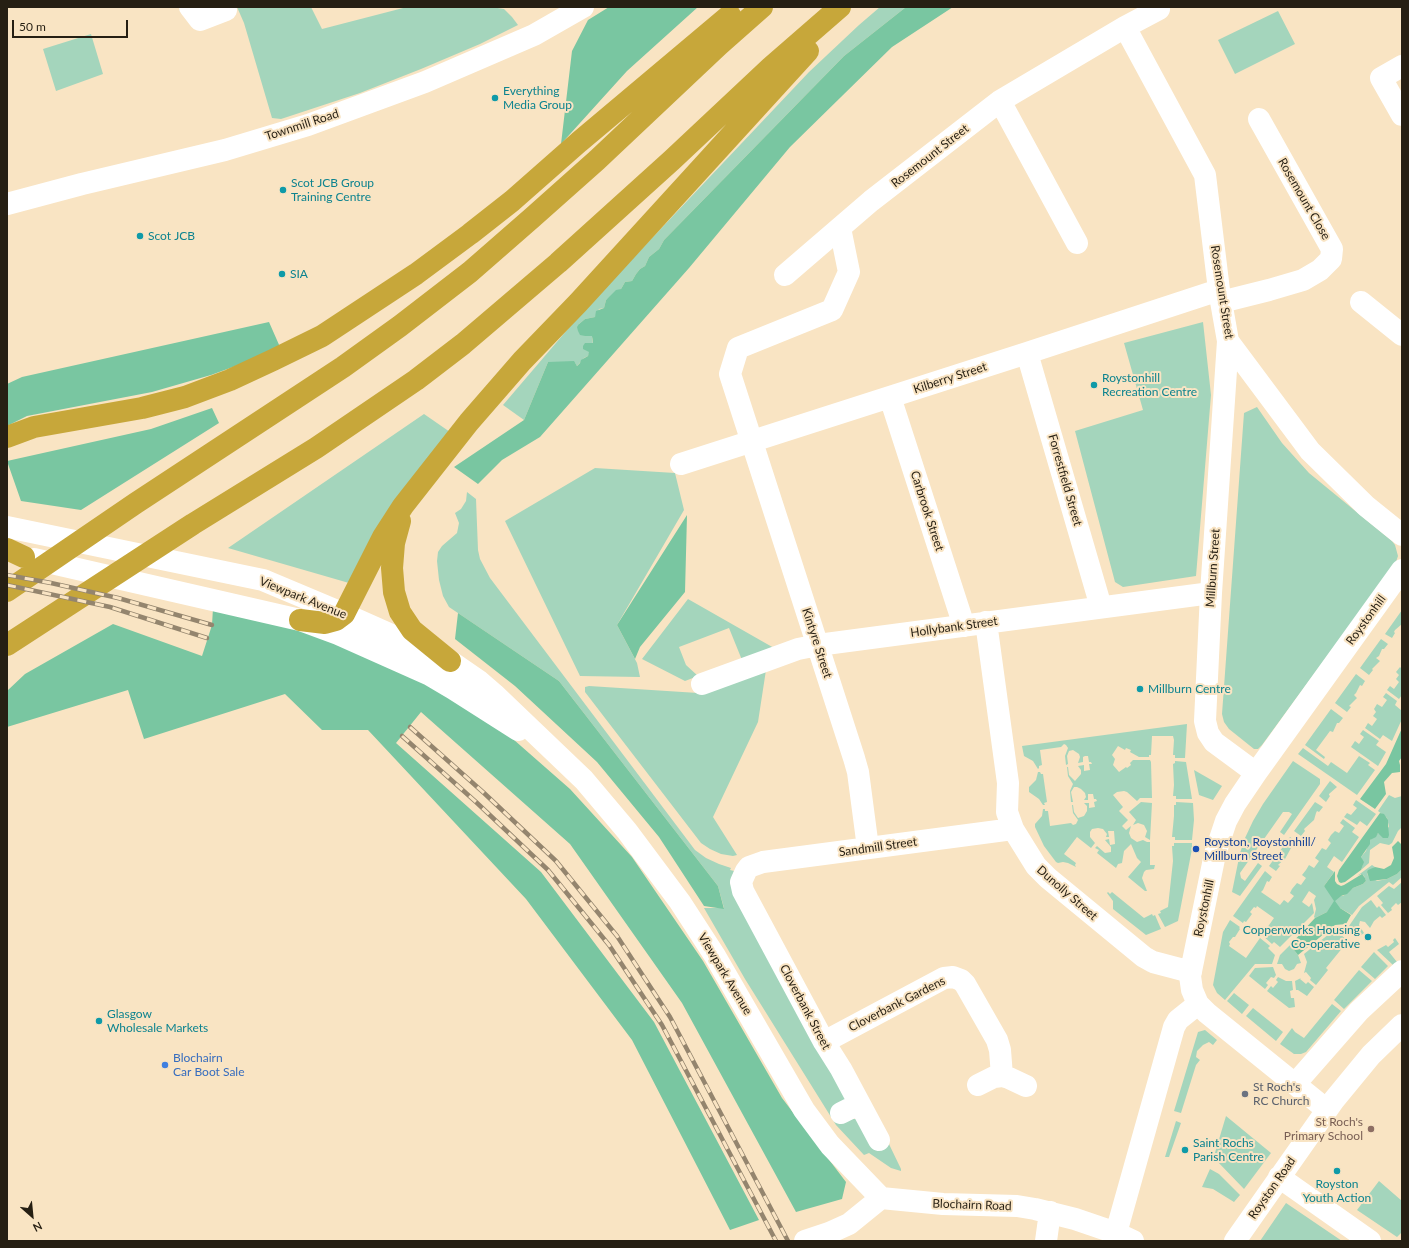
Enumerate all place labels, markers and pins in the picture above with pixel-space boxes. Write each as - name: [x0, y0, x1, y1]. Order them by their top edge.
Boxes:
- place label: Everything Media Group: [503, 84, 572, 112]
- marker: Everything Media Group: [490, 93, 500, 103]
- place label: Scot JCB Group Training Centre: [291, 176, 374, 204]
- marker: Scot JCB Group Training Centre: [278, 185, 288, 195]
- place label: Scot JCB: [148, 229, 195, 243]
- marker: Scot JCB: [135, 231, 145, 241]
- place label: SIA: [290, 267, 308, 281]
- marker: SIA: [277, 269, 287, 279]
- place label: Roystonhill Recreation Centre: [1102, 371, 1197, 399]
- marker: Roystonhill Recreation Centre: [1089, 380, 1099, 390]
- place label: Millburn Centre: [1148, 682, 1231, 696]
- marker: Millburn Centre: [1135, 684, 1145, 694]
- place label: Royston, Roystonhill/ Millburn Street: [1204, 835, 1316, 863]
- marker: Royston, Roystonhill/ Millburn Street: [1191, 844, 1201, 854]
- place label: Copperworks Housing Co-operative: [1243, 923, 1360, 951]
- marker: Copperworks Housing Co-operative: [1363, 932, 1373, 942]
- place label: Glasgow Wholesale Markets: [107, 1007, 208, 1035]
- marker: Glasgow Wholesale Markets: [94, 1016, 104, 1026]
- place label: Blochairn Car Boot Sale: [173, 1051, 245, 1079]
- marker: Blochairn Car Boot Sale: [160, 1060, 170, 1070]
- place label: St Roch's RC Church: [1253, 1080, 1309, 1108]
- marker: St Roch's RC Church: [1240, 1089, 1250, 1099]
- place label: St Roch's Primary School: [1284, 1115, 1363, 1143]
- marker: St Roch's Primary School: [1366, 1124, 1376, 1134]
- place label: Saint Rochs Parish Centre: [1193, 1136, 1264, 1164]
- marker: Saint Rochs Parish Centre: [1180, 1145, 1190, 1155]
- marker: Royston Youth Action: [1332, 1166, 1342, 1176]
- place label: Royston Youth Action: [1303, 1177, 1371, 1205]

